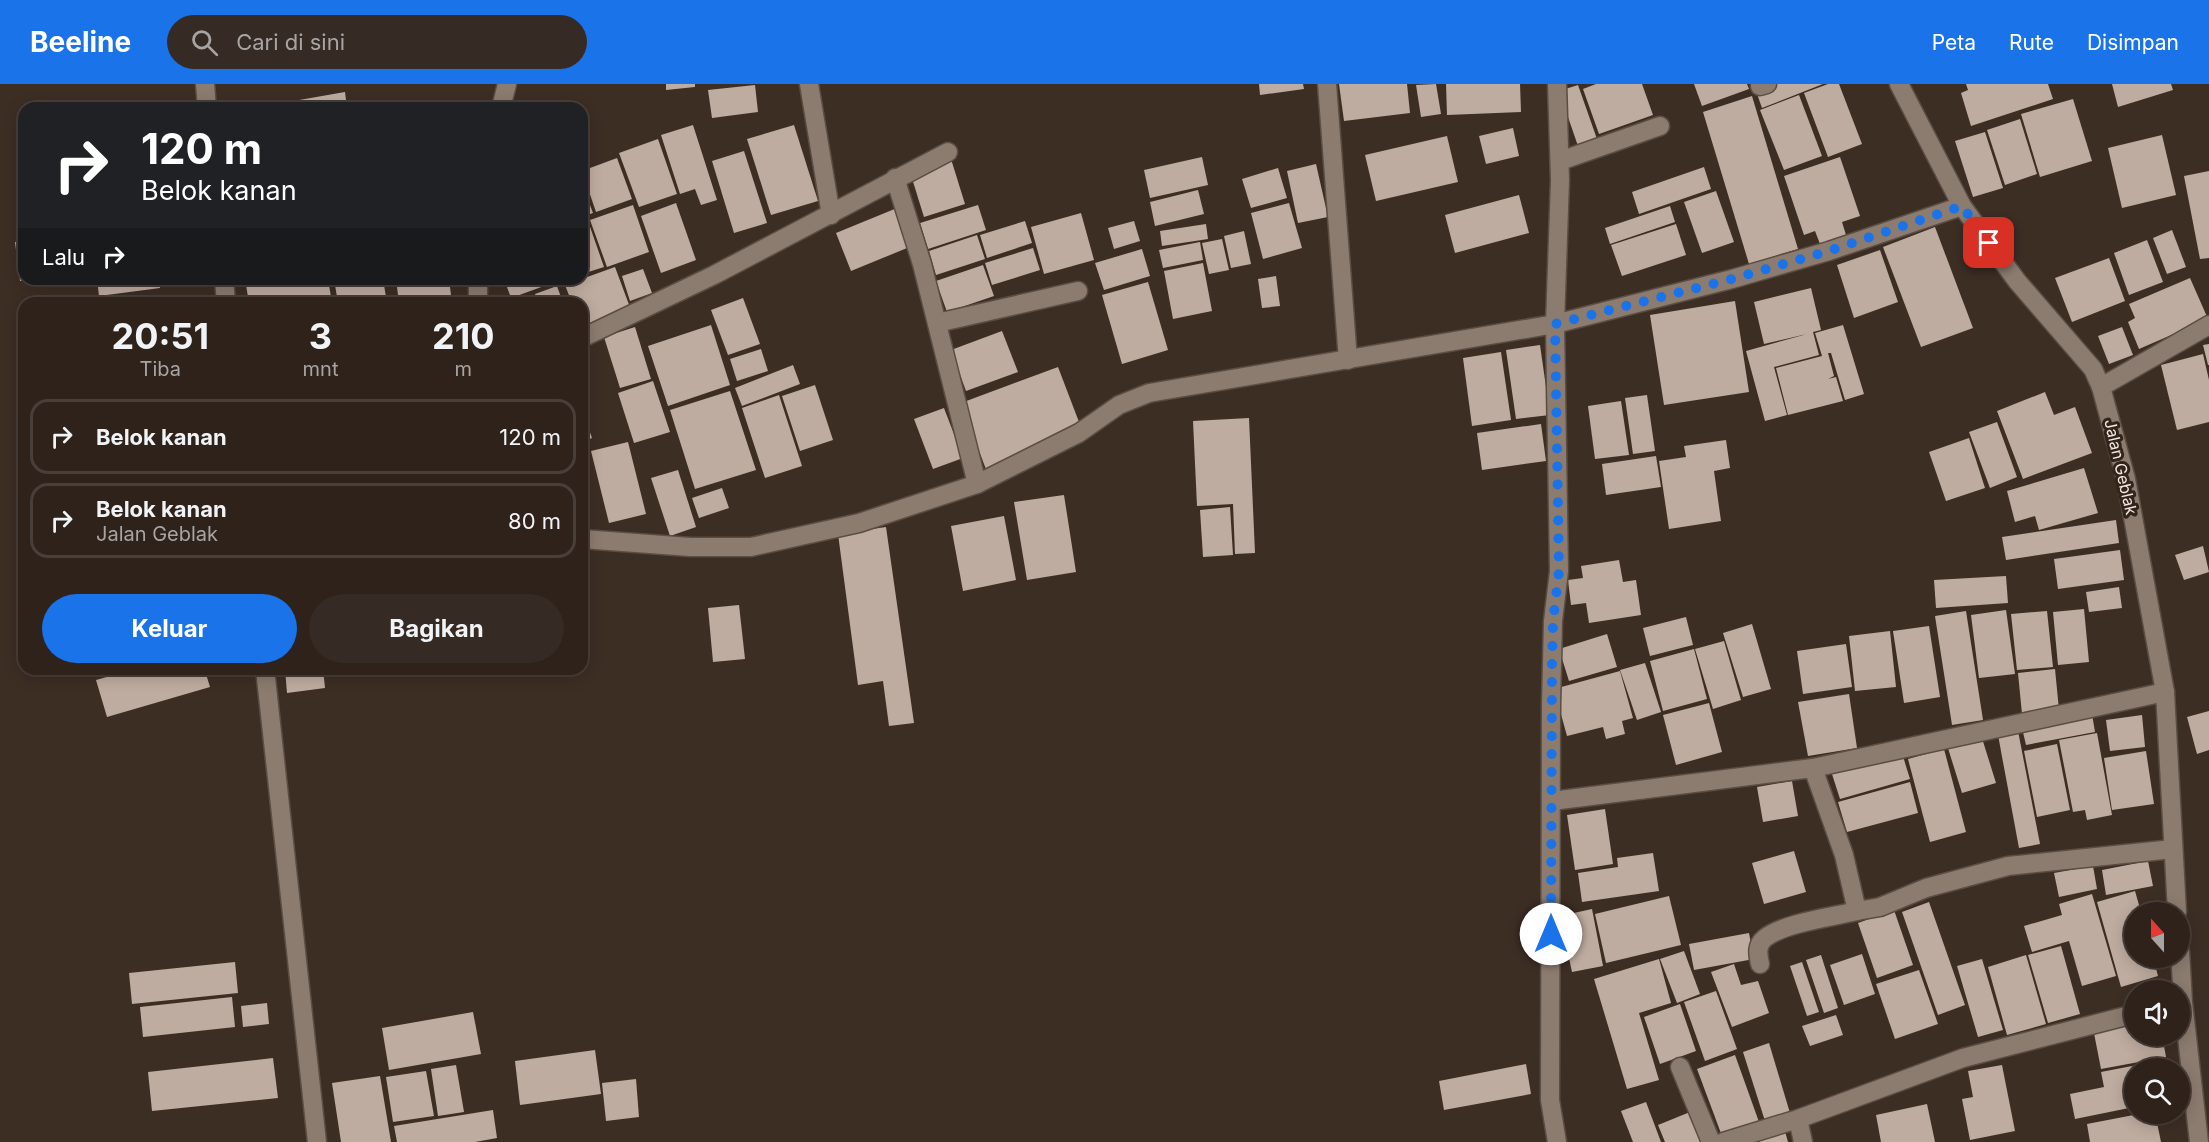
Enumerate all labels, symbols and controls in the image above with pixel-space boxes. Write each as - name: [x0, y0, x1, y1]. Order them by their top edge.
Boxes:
- search box: [167, 15, 587, 69]
- text: Beeline: [30, 25, 131, 59]
- icon: search: [188, 26, 221, 59]
- text: Cari di sini: [236, 29, 345, 55]
- text: Peta: [1932, 30, 1976, 55]
- text: Rute: [2009, 30, 2054, 55]
- text: Disimpan: [2087, 30, 2179, 55]
- text: 120 m: [141, 123, 262, 174]
- icon: right: [42, 126, 120, 204]
- text: Belok kanan: [141, 174, 297, 207]
- pin: [1963, 217, 2014, 268]
- icon: arrive: [1972, 226, 2005, 259]
- icon: right: [97, 240, 130, 273]
- text: Lalu: [42, 244, 85, 270]
- text: 20:51: [112, 314, 209, 358]
- text: 3: [309, 314, 332, 358]
- text: 210: [432, 314, 494, 358]
- text: Tiba: [140, 357, 181, 381]
- text: mnt: [303, 357, 338, 381]
- text: m: [454, 357, 472, 381]
- street label: Jalan Geblak: [2100, 417, 2142, 517]
- icon: right: [45, 420, 78, 453]
- text: Belok kanan: [96, 424, 227, 450]
- text: 120 m: [499, 424, 561, 450]
- text: Belok kanan: [96, 496, 227, 522]
- icon: right: [45, 504, 78, 537]
- text: 80 m: [508, 508, 561, 534]
- text: Jalan Geblak: [96, 522, 218, 546]
- button: Keluar: [42, 594, 297, 663]
- button: Bagikan: [309, 594, 564, 663]
- position arrow: [1519, 902, 1583, 966]
- north arrow: [2124, 902, 2190, 968]
- map controls: [2124, 902, 2190, 1124]
- button: sound: [2124, 980, 2190, 1046]
- button: search: [2124, 1058, 2190, 1124]

